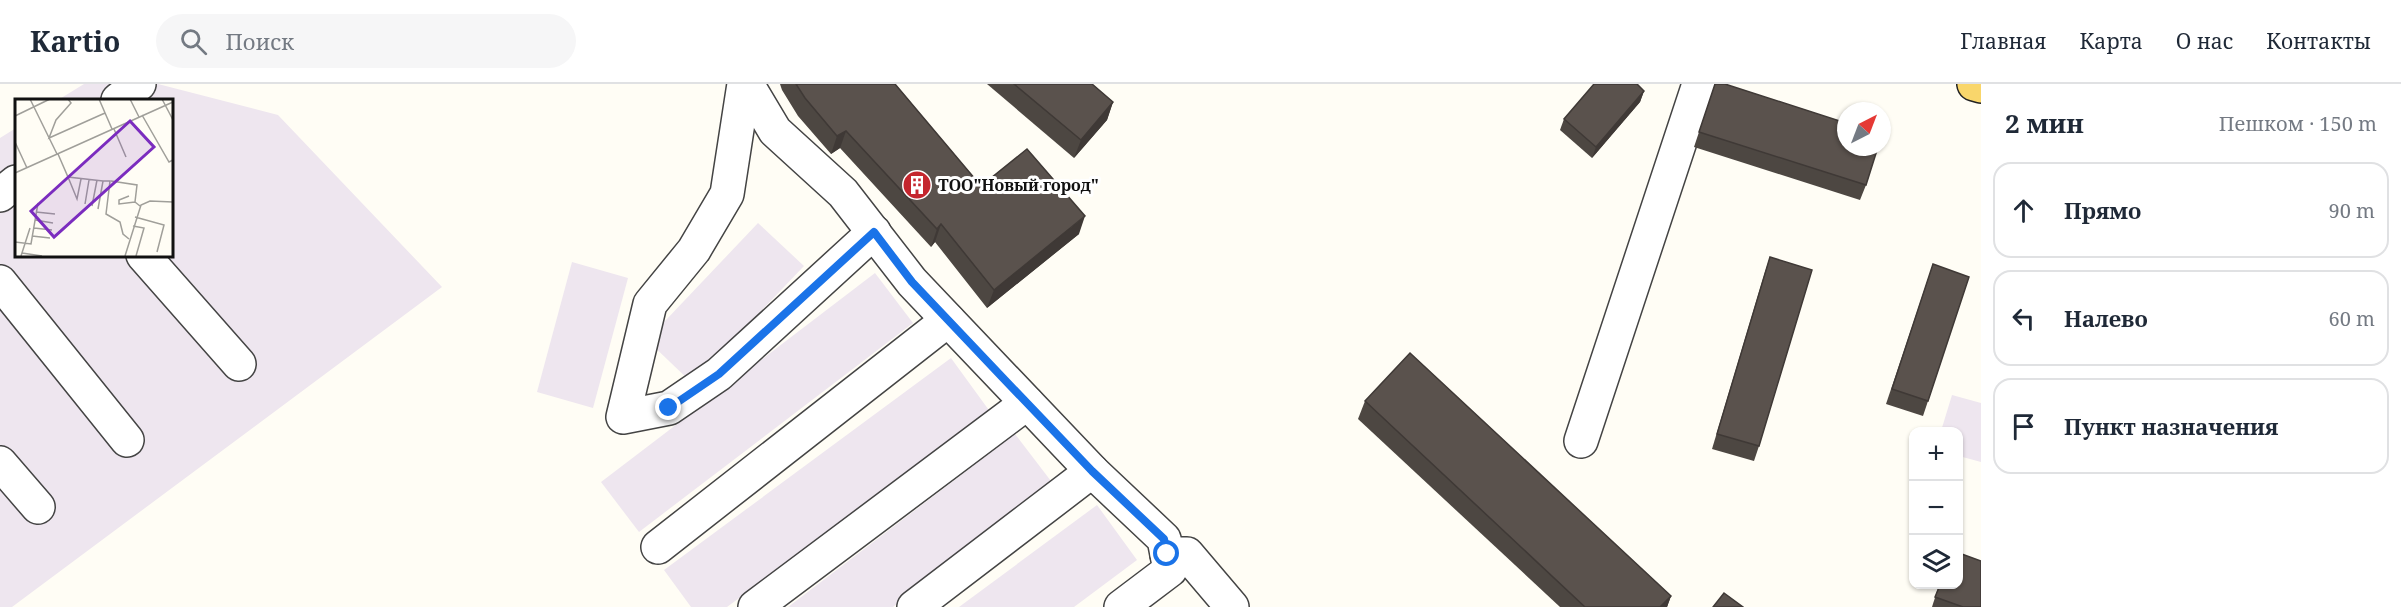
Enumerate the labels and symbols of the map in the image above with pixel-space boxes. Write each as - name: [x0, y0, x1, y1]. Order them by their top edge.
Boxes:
- inset map: [15, 99, 172, 256]
- north arrow: [1837, 102, 1891, 156]
- building icon: ТОО"Новый город": [901, 169, 933, 201]
- place label: ТОО"Новый город": [938, 174, 1099, 196]
- route end: [655, 394, 681, 420]
- route start: [1153, 540, 1179, 566]

